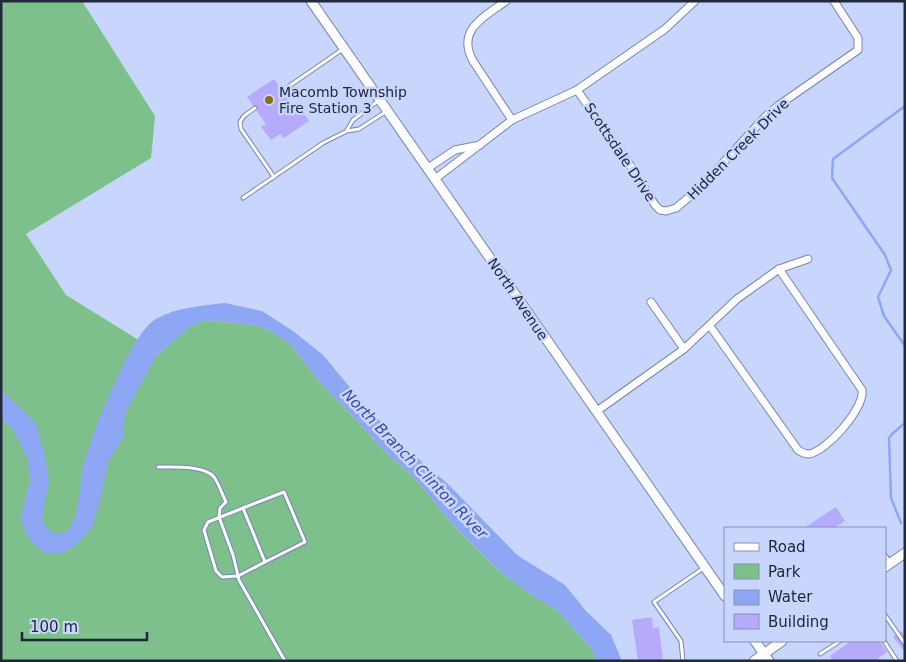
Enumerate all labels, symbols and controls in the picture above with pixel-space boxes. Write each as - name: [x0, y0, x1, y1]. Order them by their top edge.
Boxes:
- place label: Macomb Township Fire Station 3: [279, 84, 407, 116]
- marker: Macomb Township Fire Station 3: [263, 94, 275, 106]
- street label: Hidden Creek Drive: [684, 95, 792, 203]
- street label: Scottsdale Drive: [581, 100, 659, 204]
- street label: North Avenue: [485, 255, 551, 343]
- water label: North Branch Clinton River: [339, 385, 492, 543]
- legend: [724, 527, 886, 642]
- text: Road: [768, 538, 806, 556]
- text: Park: [768, 563, 801, 581]
- text: Water: [768, 588, 813, 606]
- scale bar: [22, 610, 148, 642]
- text: Building: [768, 613, 829, 631]
- text: 100 m: [30, 618, 78, 636]

